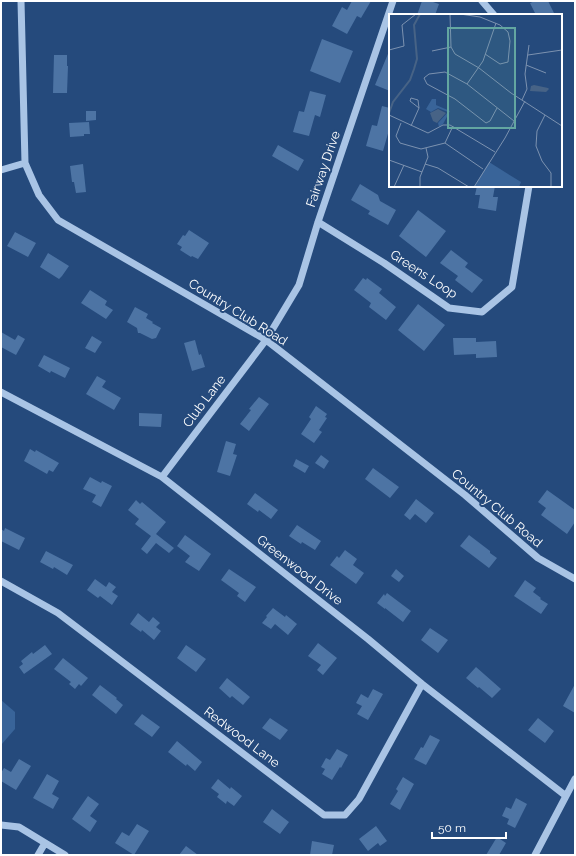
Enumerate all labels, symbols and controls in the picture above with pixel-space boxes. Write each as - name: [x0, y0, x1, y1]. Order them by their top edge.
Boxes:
- inset map: [389, 14, 562, 187]
- street label: Fairway Drive: [303, 129, 343, 209]
- street label: Greens Loop: [388, 247, 460, 301]
- street label: Country Club Road: [186, 276, 290, 348]
- street label: Club Lane: [180, 372, 229, 430]
- street label: Country Club Road: [449, 466, 545, 550]
- street label: Greenwood Drive: [254, 532, 346, 608]
- street label: Redwood Lane: [201, 704, 283, 771]
- scale bar: [432, 814, 506, 840]
- text: 50 m: [438, 821, 466, 835]

